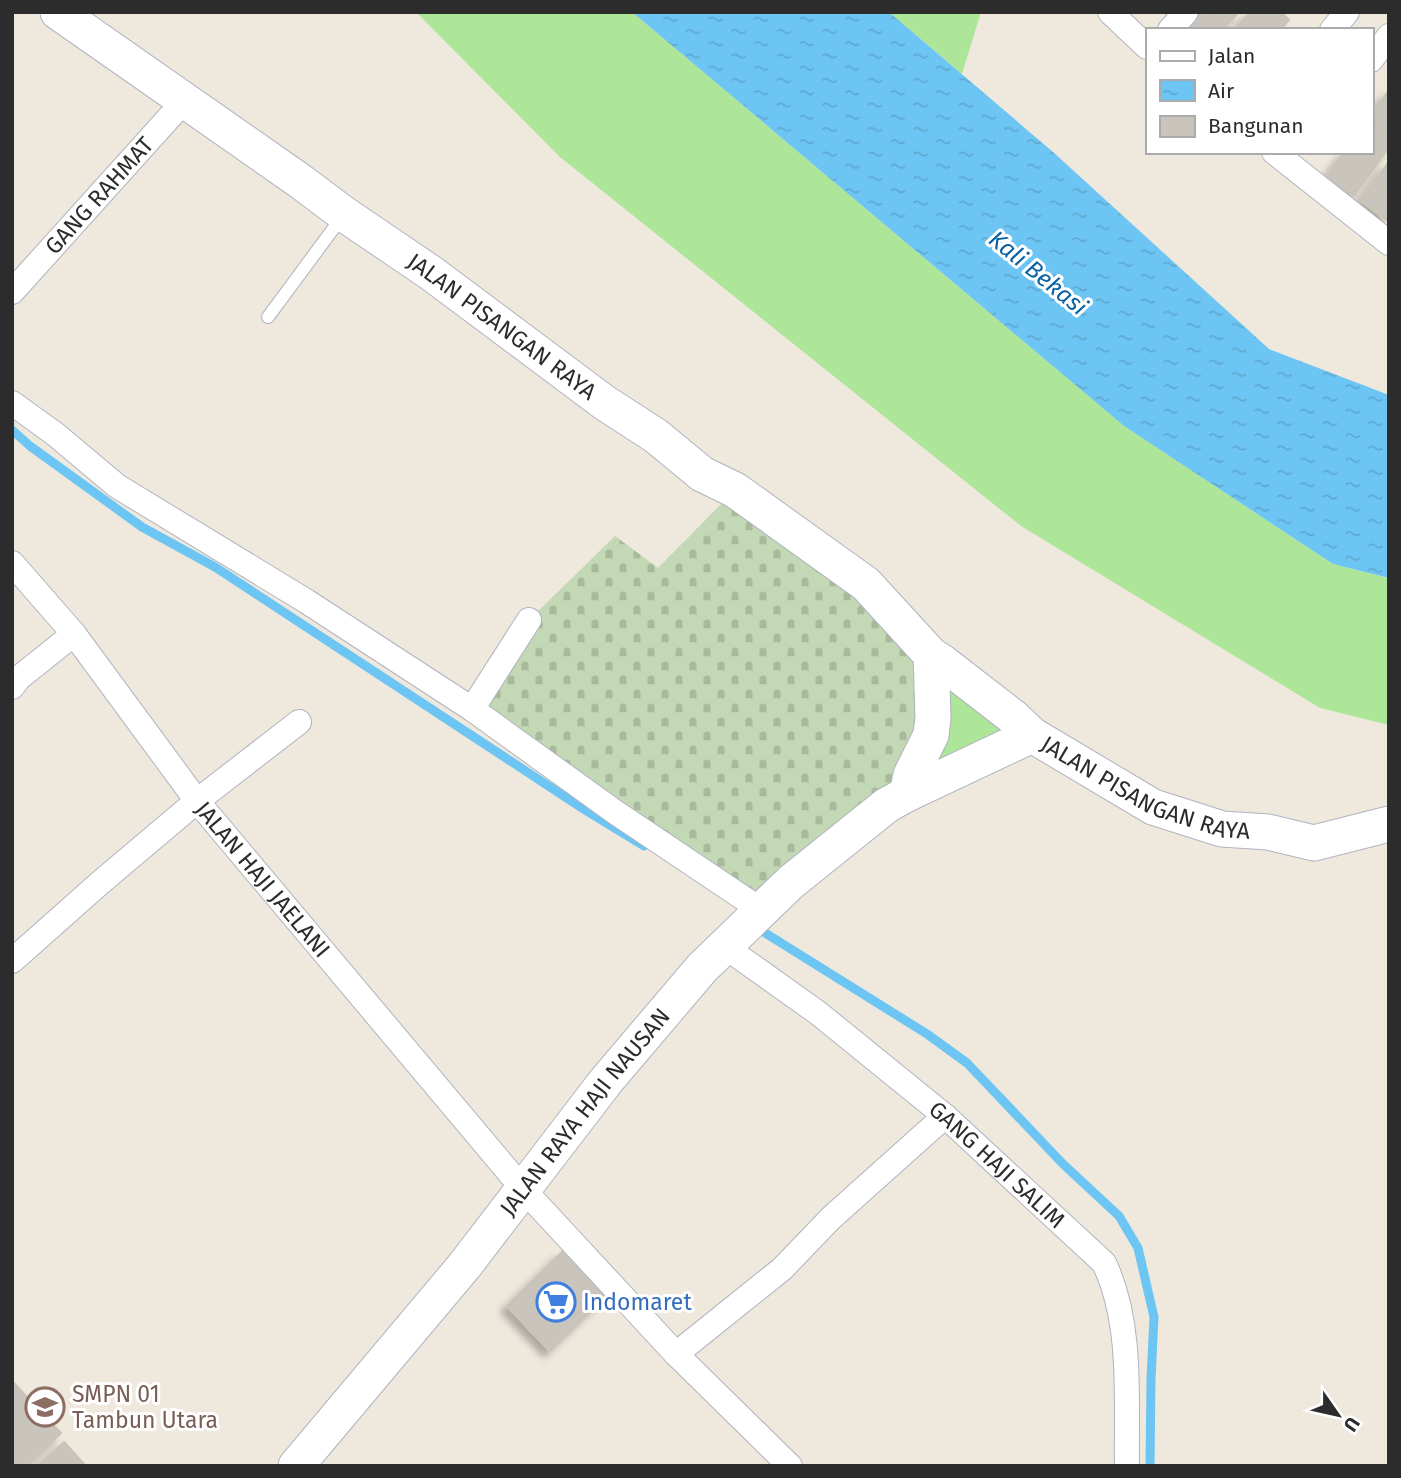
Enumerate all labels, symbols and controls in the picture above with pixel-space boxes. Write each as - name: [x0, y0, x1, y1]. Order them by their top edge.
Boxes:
- legend: [1146, 28, 1373, 154]
- text: Jalan: [1208, 43, 1255, 69]
- text: Air: [1208, 78, 1234, 104]
- text: Bangunan: [1208, 113, 1303, 139]
- street label: GANG RAHMAT: [39, 131, 159, 260]
- water label: Kali Bekasi: [983, 225, 1093, 321]
- street label: JALAN PISANGAN RAYA: [402, 247, 603, 406]
- street label: JALAN PISANGAN RAYA: [1036, 729, 1252, 845]
- street label: JALAN HAJI JAELANI: [189, 796, 336, 963]
- street label: JALAN RAYA HAJI NAUSAN: [494, 1002, 676, 1221]
- street label: GANG HAJI SALIM: [924, 1095, 1071, 1234]
- supermarket icon: Indomaret: [535, 1281, 577, 1323]
- place label: Indomaret: [583, 1288, 692, 1316]
- place label: SMPN 01 Tambun Utara: [72, 1380, 218, 1434]
- north arrow: [1303, 1380, 1373, 1450]
- school or university icon: SMPN 01 Tambun Utara: [24, 1386, 66, 1428]
- text: U: [1339, 1413, 1365, 1436]

